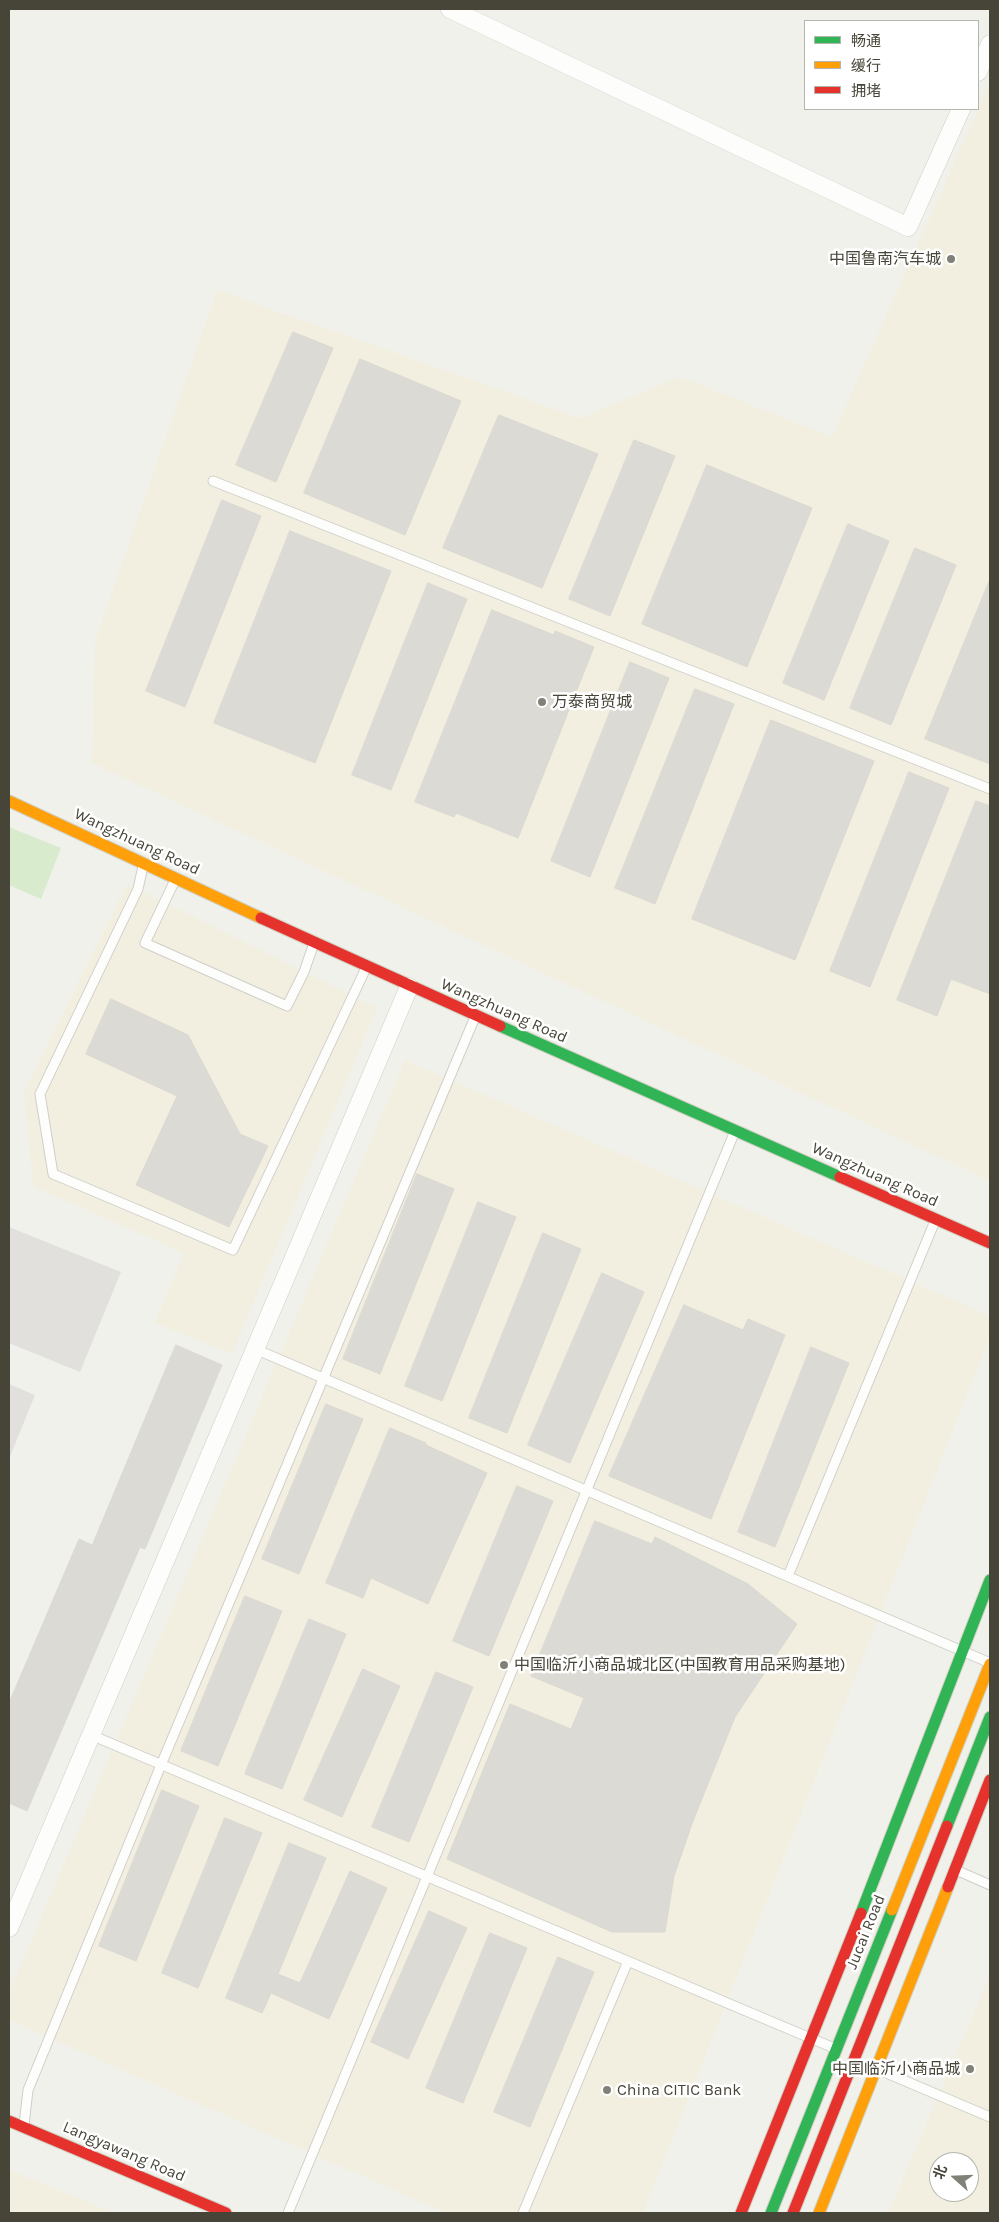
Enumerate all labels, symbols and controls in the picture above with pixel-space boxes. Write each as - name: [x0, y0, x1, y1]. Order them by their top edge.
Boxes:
- legend: [804, 20, 979, 110]
- text: 畅通: [851, 32, 881, 50]
- text: 缓行: [851, 57, 881, 75]
- text: 拥堵: [851, 82, 881, 100]
- place label: 中国鲁南汽车城: [829, 249, 941, 269]
- marker: 中国鲁南汽车城: [945, 253, 957, 265]
- place label: 万泰商贸城: [552, 692, 632, 712]
- marker: 万泰商贸城: [536, 696, 548, 708]
- street label: Wangzhuang Road: [71, 804, 203, 880]
- street label: Wangzhuang Road: [438, 975, 570, 1047]
- street label: Wangzhuang Road: [809, 1139, 941, 1211]
- place label: 中国临沂小商品城北区(中国教育用品采购基地): [514, 1655, 845, 1675]
- marker: 中国临沂小商品城北区(中国教育用品采购基地): [498, 1659, 510, 1671]
- street label: Jucai Road: [842, 1892, 890, 1972]
- place label: 中国临沂小商品城: [832, 2059, 960, 2079]
- marker: 中国临沂小商品城: [964, 2063, 976, 2075]
- place label: China CITIC Bank: [617, 2080, 741, 2100]
- marker: China CITIC Bank: [601, 2084, 613, 2096]
- street label: Langyawang Road: [60, 2118, 188, 2186]
- north arrow: [929, 2152, 979, 2202]
- text: 北: [930, 2163, 951, 2182]

